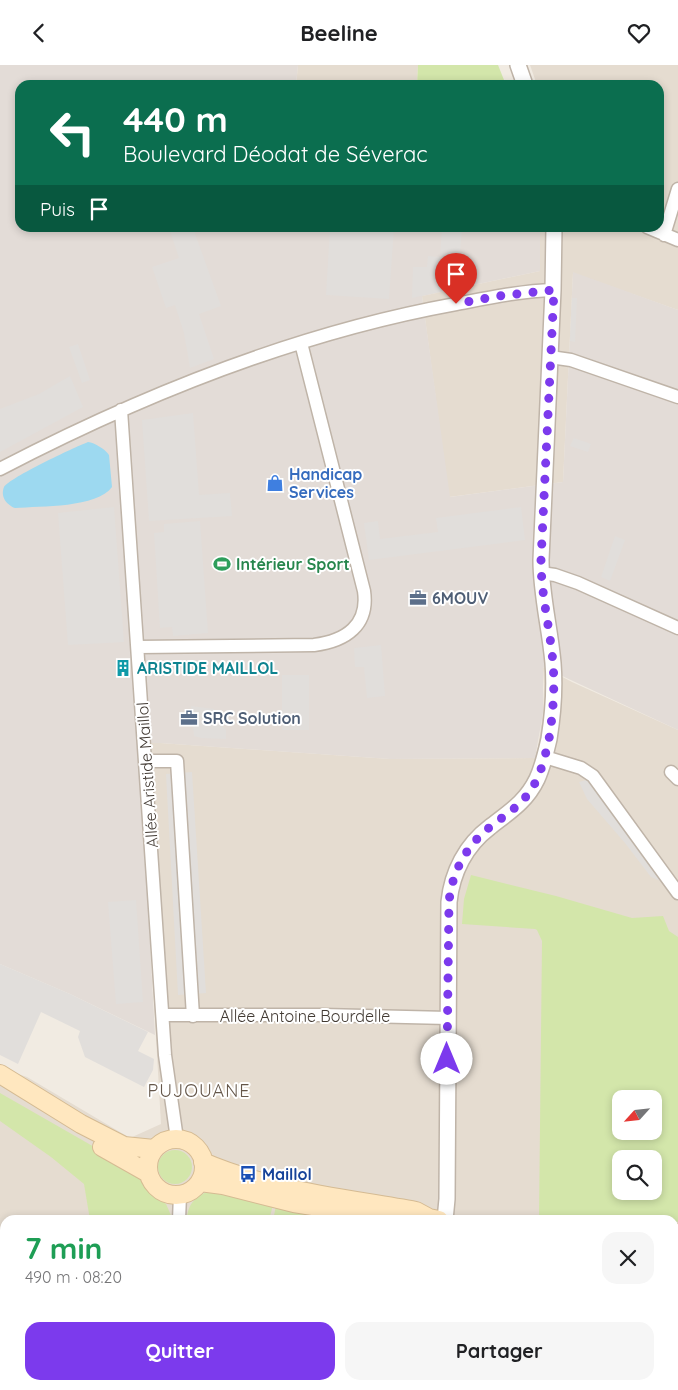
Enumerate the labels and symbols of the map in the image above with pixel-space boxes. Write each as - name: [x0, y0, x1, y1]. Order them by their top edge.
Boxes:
- pin: [435, 253, 477, 304]
- place label: Handicap Services: [289, 464, 362, 502]
- shop icon: Handicap Services: [265, 473, 285, 493]
- sports icon: Intérieur Sport: [212, 554, 232, 574]
- place label: Intérieur Sport: [236, 554, 350, 574]
- office icon: 6MOUV: [408, 588, 428, 608]
- place label: 6MOUV: [432, 588, 488, 608]
- building icon: ARISTIDE MAILLOL: [113, 658, 133, 678]
- place label: ARISTIDE MAILLOL: [137, 658, 278, 678]
- street label: Allée Aristide Maillol: [132, 701, 162, 849]
- office icon: SRC Solution: [179, 708, 199, 728]
- place label: SRC Solution: [203, 708, 301, 728]
- street label: Allée Antoine Bourdelle: [220, 1006, 390, 1026]
- position arrow: [420, 1032, 472, 1084]
- district label: PUJOUANE: [147, 1079, 251, 1102]
- north arrow: [612, 1090, 662, 1140]
- bus stop icon: Maillol: [238, 1164, 258, 1184]
- place label: Maillol: [262, 1164, 312, 1184]

